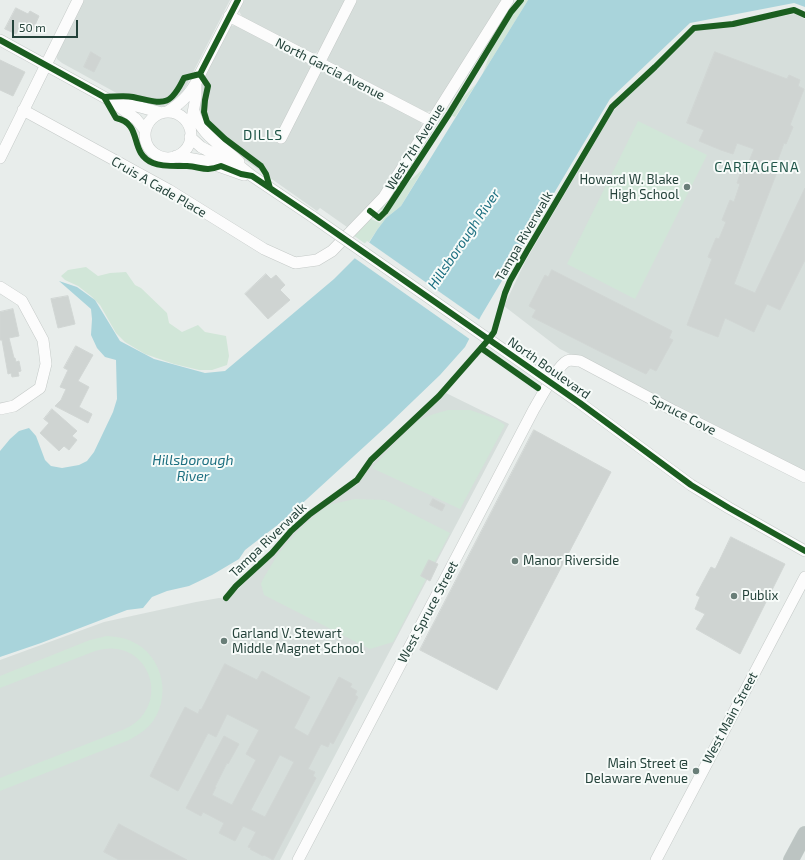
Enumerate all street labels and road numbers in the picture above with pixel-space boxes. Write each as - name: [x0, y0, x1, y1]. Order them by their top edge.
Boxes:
- street label: North Garcia Avenue: [273, 35, 387, 103]
- street label: West 7th Avenue: [382, 101, 448, 193]
- street label: Cruis A Cade Place: [109, 153, 209, 221]
- street label: Tampa Riverwalk: [492, 188, 556, 284]
- street label: North Boulevard: [505, 334, 593, 402]
- street label: Spruce Cove: [647, 392, 719, 438]
- street label: Tampa Riverwalk: [226, 499, 310, 581]
- street label: West Spruce Street: [395, 558, 461, 666]
- street label: West Main Street: [699, 669, 761, 767]

